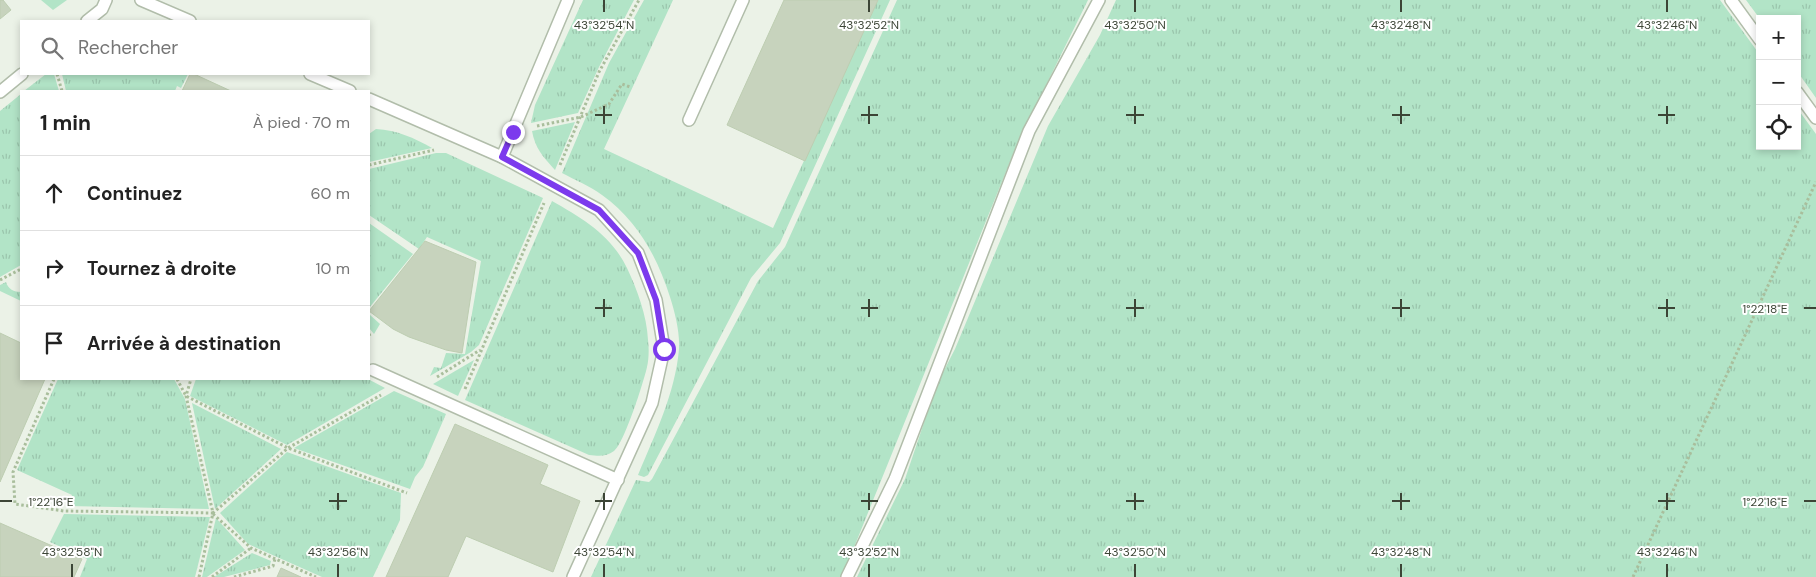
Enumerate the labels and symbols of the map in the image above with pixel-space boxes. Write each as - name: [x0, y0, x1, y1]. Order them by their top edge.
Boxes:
- text: 43°32'54"N: [574, 17, 634, 33]
- text: 43°32'52"N: [839, 17, 899, 33]
- text: 43°32'50"N: [1104, 17, 1166, 33]
- text: 43°32'48"N: [1371, 17, 1431, 33]
- text: 43°32'46"N: [1637, 17, 1697, 33]
- route end: [502, 121, 525, 144]
- text: 1°22'18"E: [1743, 301, 1788, 317]
- route start: [653, 338, 676, 361]
- text: 1°22'16"E: [28, 494, 74, 510]
- text: 1°22'16"E: [1742, 494, 1788, 510]
- text: 43°32'58"N: [42, 544, 102, 560]
- text: 43°32'56"N: [308, 544, 368, 560]
- text: 43°32'54"N: [574, 544, 634, 560]
- text: 43°32'52"N: [839, 544, 899, 560]
- text: 43°32'50"N: [1104, 544, 1166, 560]
- text: 43°32'48"N: [1371, 544, 1431, 560]
- text: 43°32'46"N: [1637, 544, 1697, 560]

